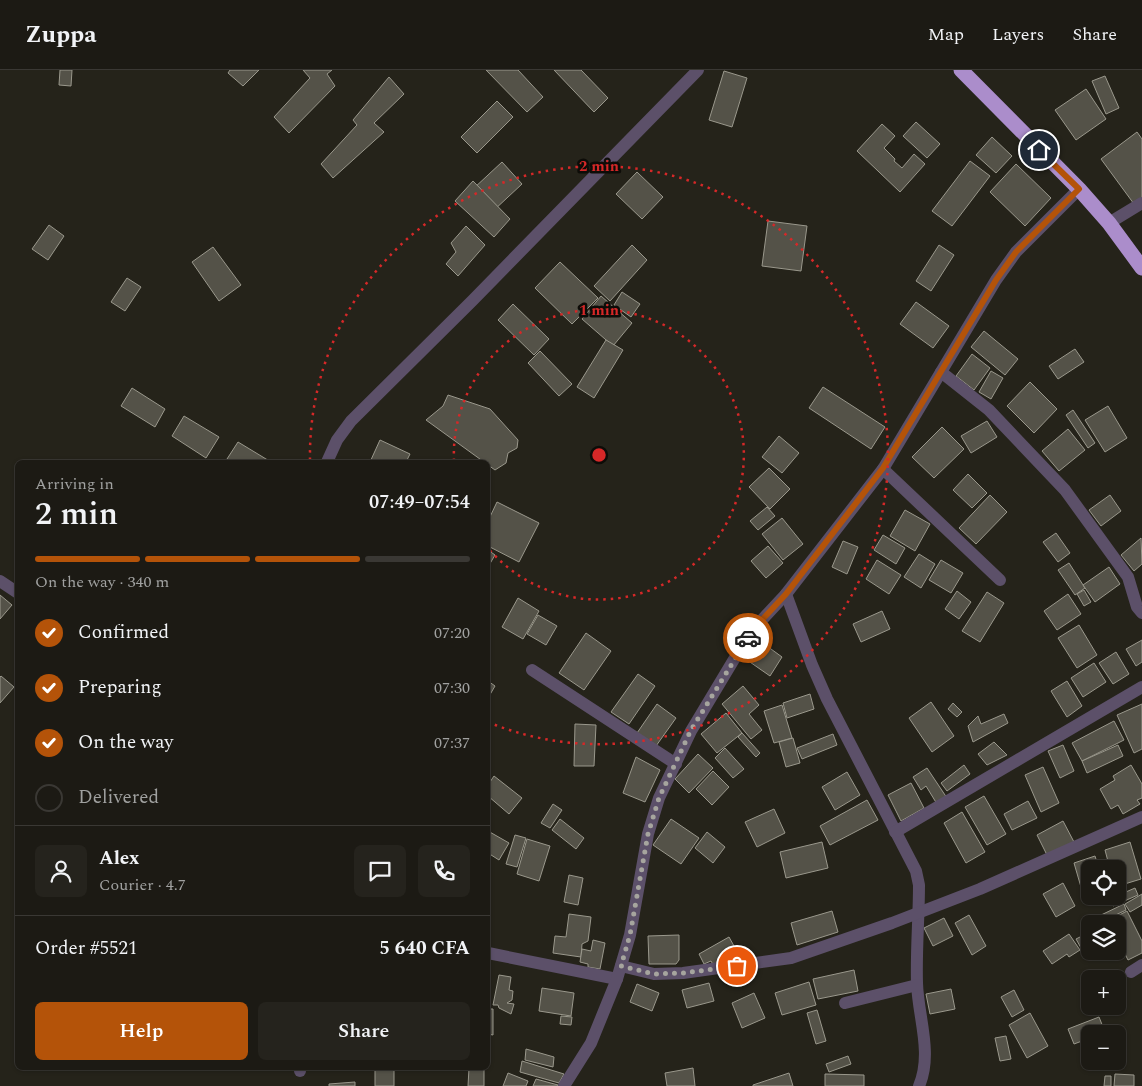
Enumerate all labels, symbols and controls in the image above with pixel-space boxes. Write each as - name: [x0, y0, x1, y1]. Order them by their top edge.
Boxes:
- text: Zuppa: [25, 17, 97, 53]
- text: Map: [928, 21, 964, 48]
- text: Layers: [992, 21, 1044, 48]
- text: Share: [1072, 21, 1117, 48]
- pin: [1018, 129, 1060, 171]
- icon: home: [1025, 136, 1053, 164]
- text: 2 min: [579, 155, 619, 178]
- text: 1 min: [579, 299, 619, 322]
- centre of rings: [590, 446, 608, 464]
- text: Arriving in: [35, 472, 114, 496]
- text: 07:49–07:54: [369, 488, 470, 517]
- text: 2 min: [35, 490, 118, 539]
- text: On the way · 340 m: [35, 570, 169, 594]
- courier: [723, 613, 773, 663]
- text: Confirmed: [78, 618, 169, 647]
- icon: check: [35, 619, 63, 647]
- text: 07:20: [434, 621, 470, 645]
- icon: car: [734, 624, 762, 652]
- text: Preparing: [78, 673, 162, 702]
- icon: check: [35, 674, 63, 702]
- text: 07:30: [434, 676, 470, 700]
- text: On the way: [78, 728, 174, 757]
- icon: check: [35, 729, 63, 757]
- text: 07:37: [434, 731, 470, 755]
- text: Delivered: [78, 783, 159, 812]
- text: Alex: [99, 844, 140, 873]
- button: person: [35, 845, 87, 897]
- button: chat: [354, 845, 406, 897]
- button: phone: [418, 845, 470, 897]
- map controls: [1081, 860, 1126, 1070]
- button: locate: [1081, 860, 1126, 905]
- text: Courier · 4.7: [99, 873, 186, 897]
- button: layers: [1081, 915, 1126, 960]
- text: Order #5521: [35, 934, 138, 963]
- text: 5 640 CFA: [379, 934, 470, 963]
- pin: [716, 945, 758, 987]
- icon: bag: [723, 952, 751, 980]
- button: +: [1081, 970, 1126, 1015]
- button: Help: [35, 1002, 248, 1060]
- button: Share: [258, 1002, 470, 1060]
- button: −: [1081, 1025, 1126, 1070]

